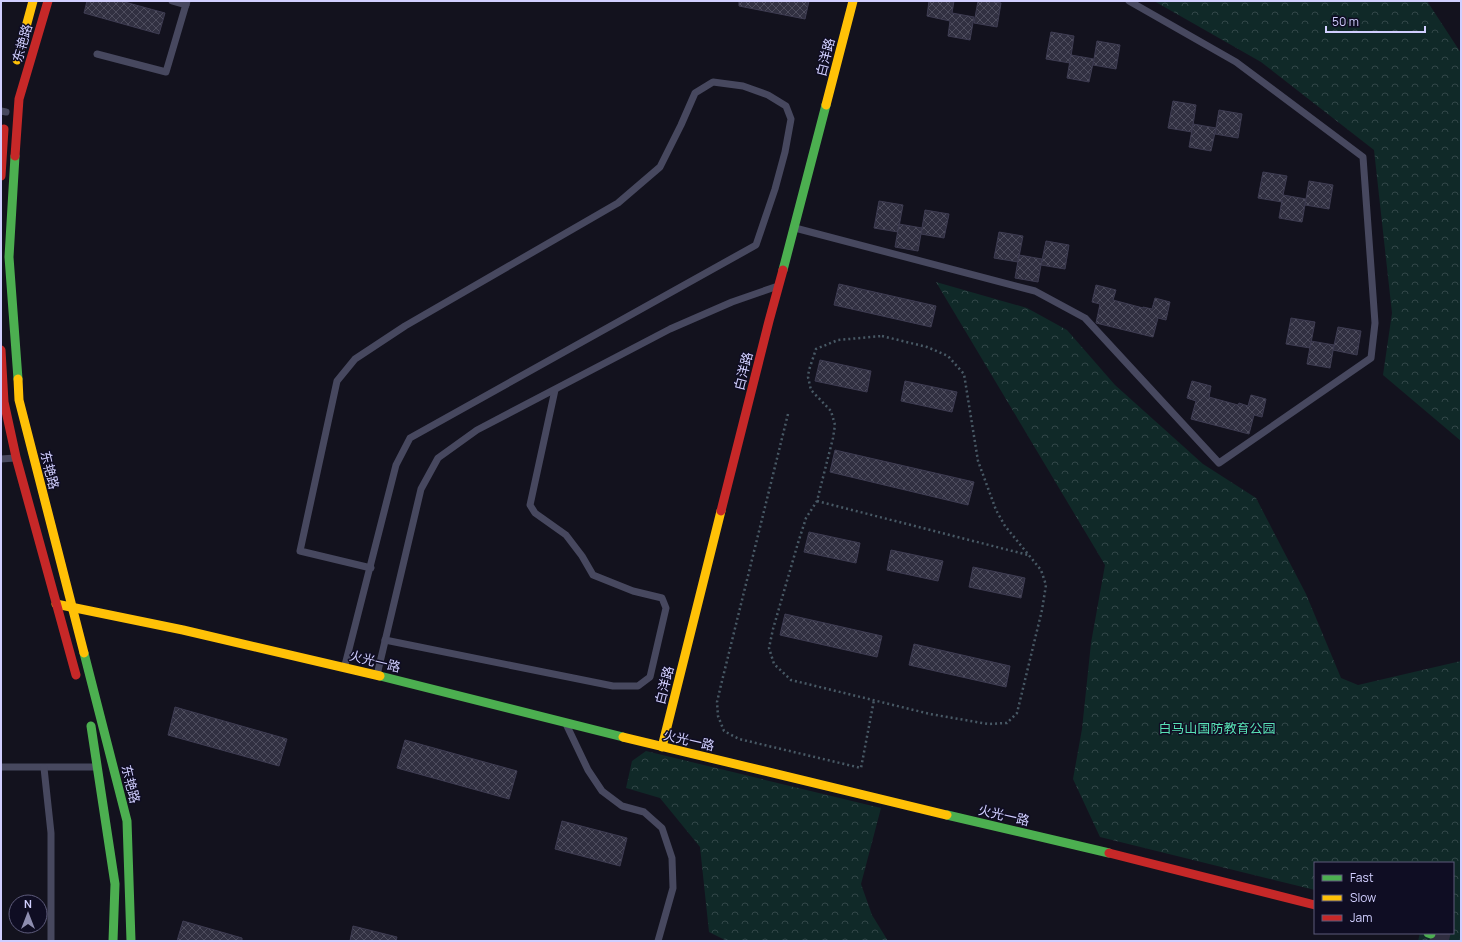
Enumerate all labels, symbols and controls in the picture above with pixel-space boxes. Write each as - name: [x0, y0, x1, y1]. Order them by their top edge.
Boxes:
- scale bar: [1326, 8, 1425, 34]
- text: 50 m: [1332, 13, 1359, 30]
- street label: 东艳路: [8, 22, 36, 64]
- street label: 白洋路: [812, 36, 838, 78]
- street label: 白洋路: [730, 350, 756, 392]
- street label: 东艳路: [37, 449, 63, 491]
- street label: 火光一路: [348, 646, 402, 676]
- street label: 白洋路: [651, 664, 677, 706]
- park label: 白马山国防教育公园: [1158, 719, 1276, 737]
- street label: 火光一路: [662, 725, 716, 755]
- street label: 东艳路: [118, 763, 144, 805]
- street label: 火光一路: [977, 800, 1031, 830]
- legend: [1314, 862, 1454, 934]
- text: Fast: [1350, 869, 1374, 886]
- text: Slow: [1350, 889, 1376, 906]
- north arrow: [8, 894, 48, 934]
- text: N: [24, 896, 32, 911]
- text: Jam: [1350, 909, 1372, 926]

